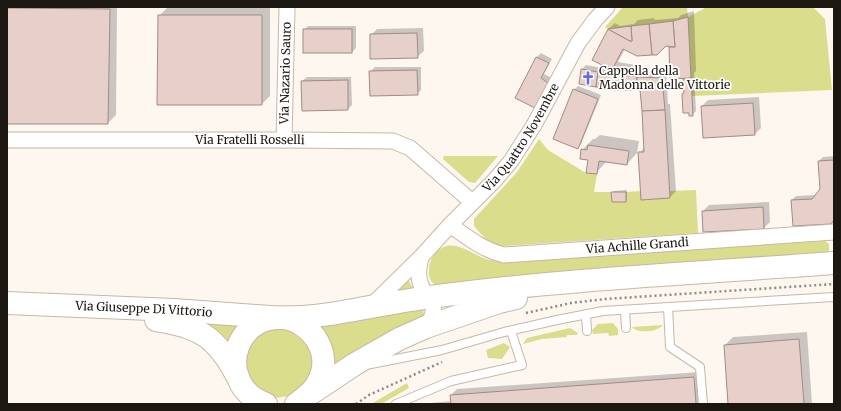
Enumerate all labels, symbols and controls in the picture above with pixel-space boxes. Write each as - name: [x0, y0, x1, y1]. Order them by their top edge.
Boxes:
- street label: Via Nazario Sauro: [276, 22, 294, 125]
- place label: Cappella della Madonna delle Vittorie: [599, 63, 730, 92]
- church icon: Cappella della Madonna delle Vittorie: [580, 70, 596, 86]
- street label: Via Quattro Novembre: [479, 81, 562, 196]
- street label: Via Fratelli Rosselli: [194, 132, 305, 147]
- street label: Via Achille Grandi: [585, 234, 690, 256]
- street label: Via Giuseppe Di Vittorio: [74, 298, 213, 320]

